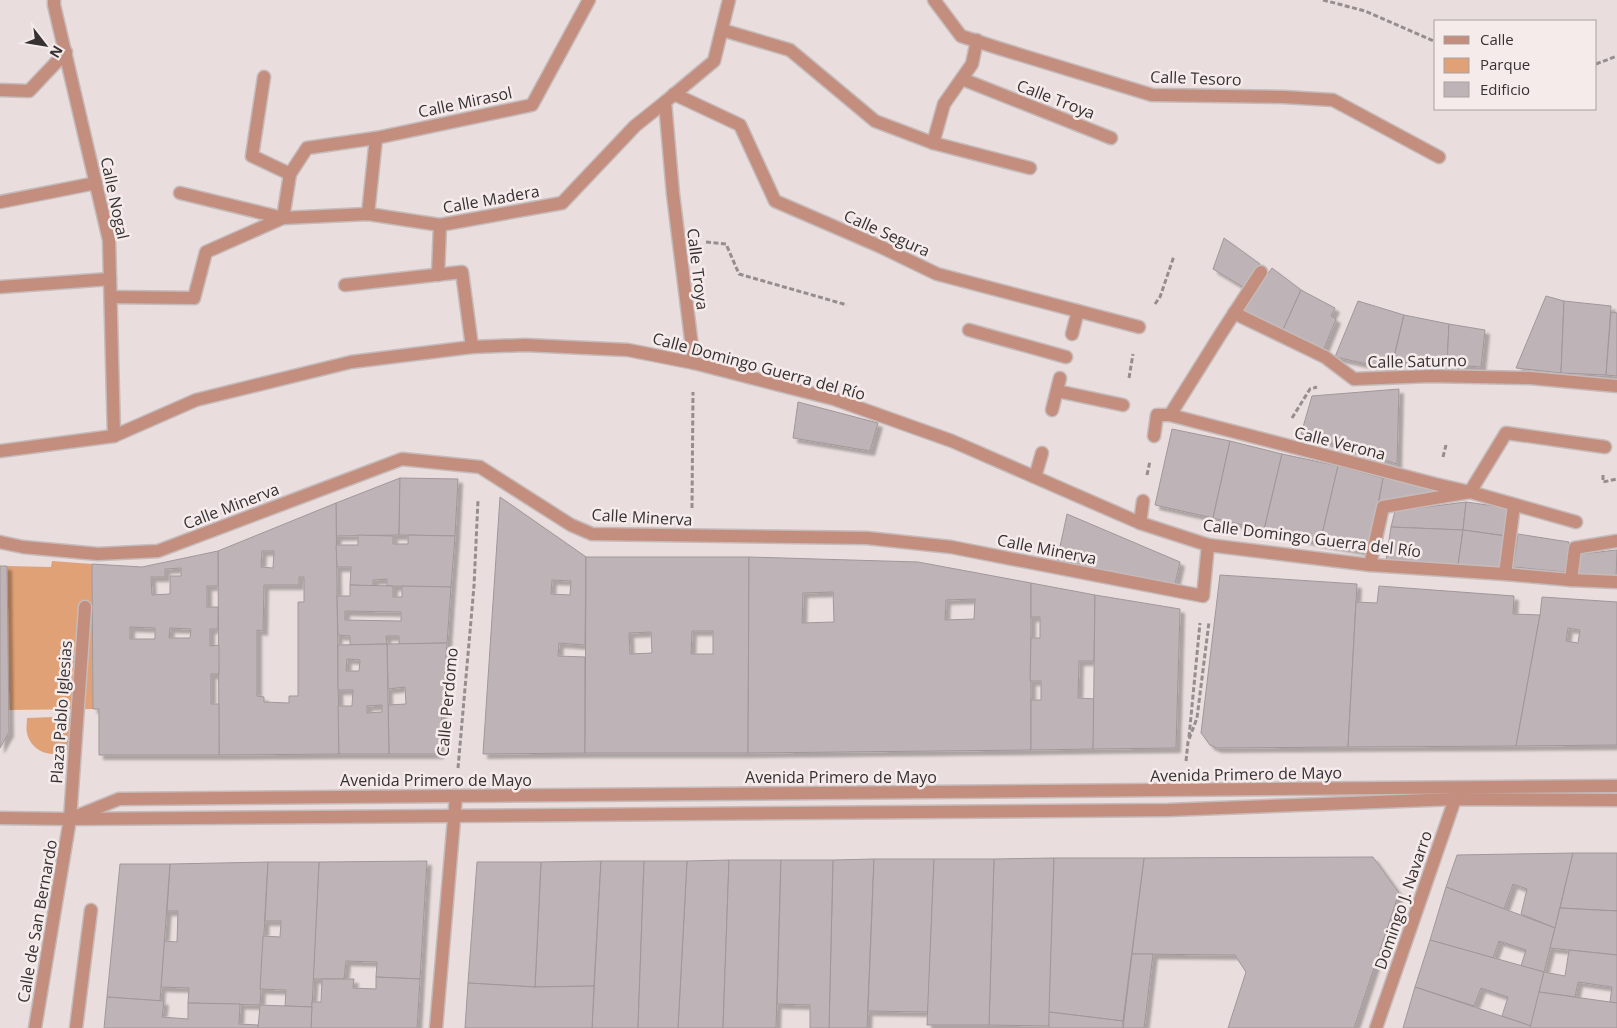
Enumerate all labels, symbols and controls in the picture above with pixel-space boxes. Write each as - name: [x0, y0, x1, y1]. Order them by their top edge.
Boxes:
- north arrow: [20, 20, 70, 70]
- legend: [1434, 20, 1597, 110]
- text: Calle: [1480, 29, 1514, 49]
- text: N: [45, 42, 68, 62]
- text: Parque: [1480, 54, 1530, 74]
- street label: Calle Tesoro: [1150, 65, 1242, 91]
- street label: Calle Troya: [1014, 74, 1098, 124]
- text: Edificio: [1480, 79, 1530, 99]
- street label: Calle Mirasol: [416, 81, 514, 123]
- street label: Calle Nogal: [96, 155, 134, 241]
- street label: Calle Madera: [441, 180, 541, 218]
- street label: Calle Segura: [841, 204, 933, 262]
- street label: Calle Troya: [682, 227, 714, 311]
- street label: Calle Domingo Guerra del Río: [650, 327, 868, 405]
- street label: Calle Saturno: [1367, 349, 1467, 373]
- street label: Calle Verona: [1292, 421, 1388, 465]
- street label: Calle Minerva: [180, 478, 282, 534]
- street label: Calle Minerva: [591, 503, 693, 531]
- street label: Calle Domingo Guerra del Río: [1202, 514, 1422, 562]
- street label: Calle Minerva: [995, 529, 1099, 569]
- street label: Plaza Pablo Iglesias: [45, 640, 77, 784]
- street label: Calle Perdomo: [431, 647, 463, 757]
- street label: Avenida Primero de Mayo: [1150, 761, 1342, 787]
- street label: Avenida Primero de Mayo: [745, 766, 937, 788]
- street label: Avenida Primero de Mayo: [340, 769, 532, 791]
- street label: Domingo J. Navarro: [1369, 828, 1437, 972]
- street label: Calle de San Bernardo: [12, 838, 62, 1004]

